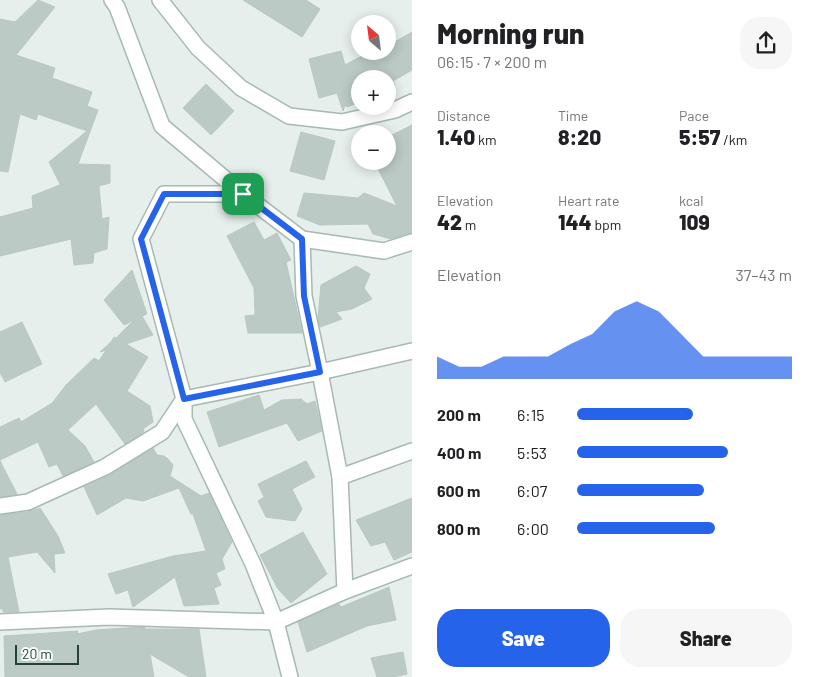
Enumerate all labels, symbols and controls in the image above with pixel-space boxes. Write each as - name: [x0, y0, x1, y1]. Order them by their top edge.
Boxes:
- north arrow: [351, 15, 396, 60]
- map controls: [351, 15, 396, 170]
- text: Morning run: [437, 16, 585, 50]
- button: share: [740, 17, 792, 69]
- text: 06:15 · 7 × 200 m: [437, 52, 547, 71]
- button: +: [351, 70, 396, 115]
- text: Distance: [437, 107, 490, 124]
- text: Time: [558, 107, 588, 124]
- text: Pace: [679, 107, 709, 124]
- text: 1.40: [437, 124, 475, 149]
- text: 8:20: [558, 124, 601, 149]
- text: 5:57: [679, 124, 720, 149]
- button: −: [351, 125, 396, 170]
- text: km: [475, 131, 497, 148]
- text: /km: [720, 131, 747, 148]
- pin: [222, 173, 264, 215]
- icon: arrive: [229, 180, 257, 208]
- text: Elevation: [437, 192, 493, 209]
- text: Heart rate: [558, 192, 619, 209]
- text: kcal: [679, 192, 703, 209]
- text: 42: [437, 209, 462, 234]
- text: 144: [558, 209, 592, 234]
- text: 109: [679, 209, 710, 234]
- text: m: [462, 216, 476, 233]
- text: bpm: [592, 216, 621, 233]
- text: Elevation: [437, 265, 501, 284]
- text: 37–43 m: [736, 265, 792, 284]
- text: 200 m: [437, 405, 481, 424]
- text: 6:15: [517, 405, 545, 424]
- text: 400 m: [437, 443, 481, 462]
- text: 5:53: [517, 443, 547, 462]
- text: 600 m: [437, 481, 480, 500]
- text: 6:07: [517, 481, 547, 500]
- text: 800 m: [437, 519, 480, 538]
- text: 6:00: [517, 519, 549, 538]
- button: Save: [437, 609, 610, 667]
- button: Share: [620, 609, 792, 667]
- scale bar: [15, 642, 79, 665]
- text: 20 m: [22, 645, 52, 662]

